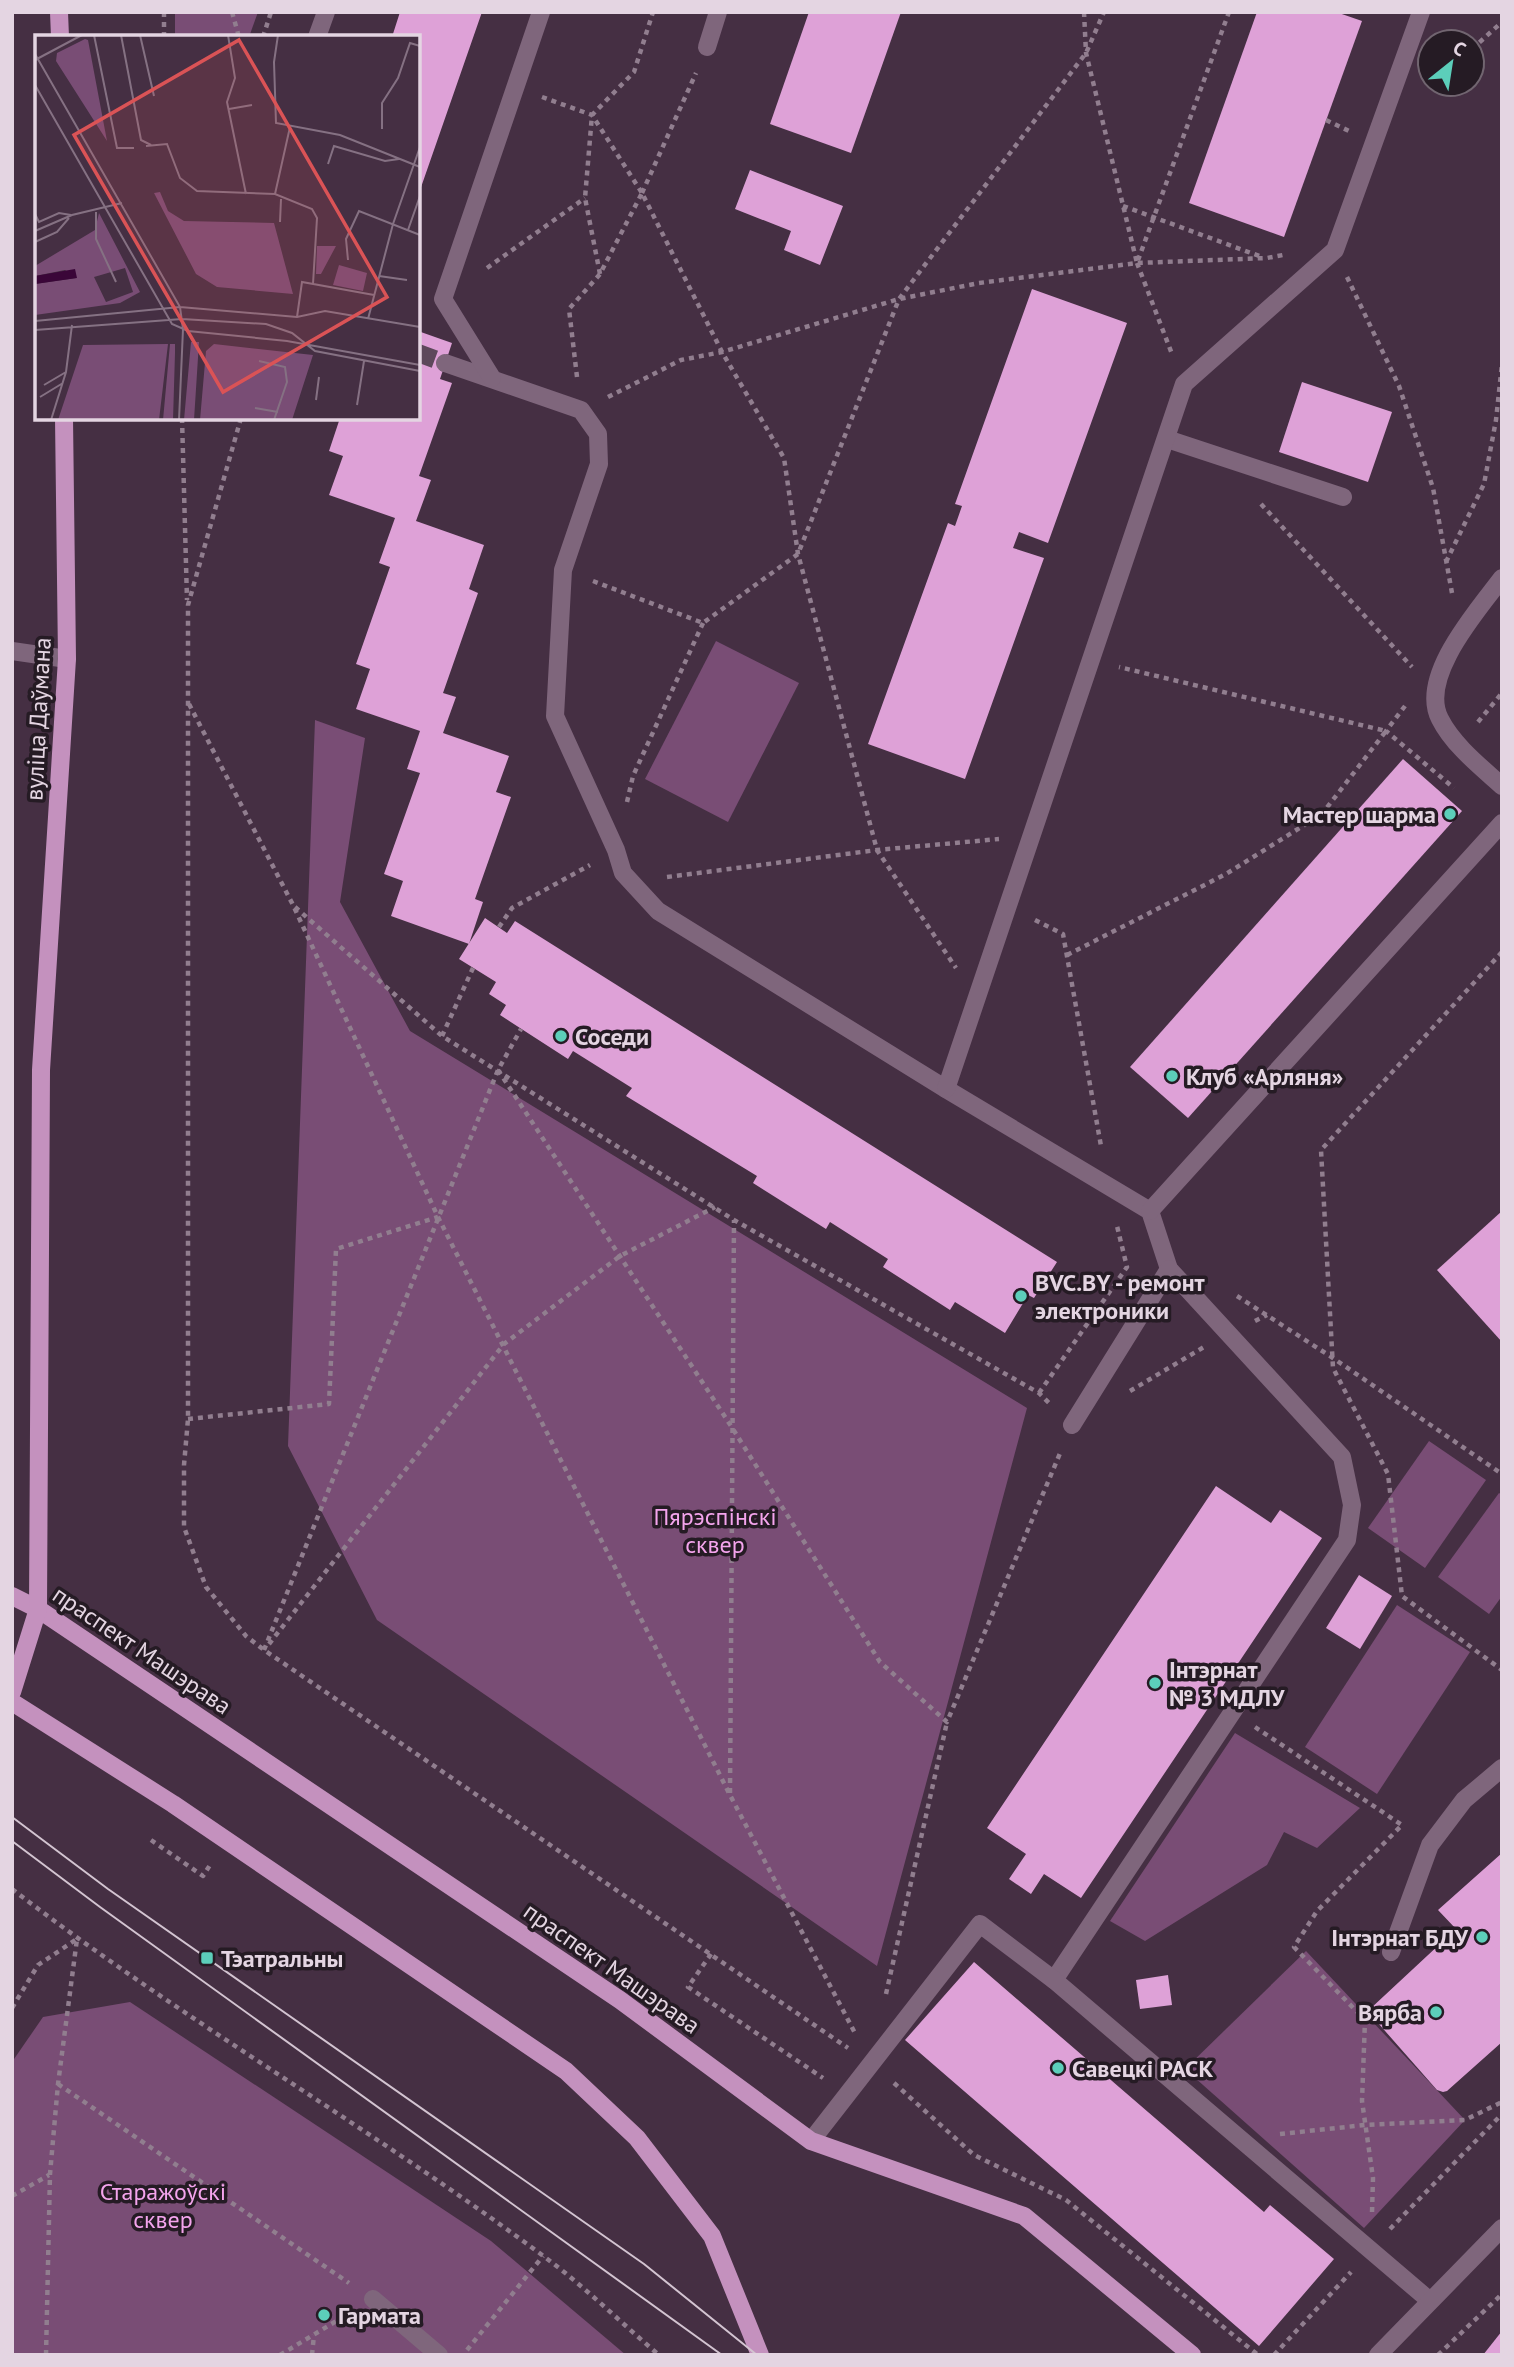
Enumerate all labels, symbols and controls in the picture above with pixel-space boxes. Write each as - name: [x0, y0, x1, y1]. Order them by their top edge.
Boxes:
- north arrow: [1416, 28, 1486, 98]
- inset map: [35, 35, 420, 420]
- text: С: [1449, 35, 1470, 62]
- street label: вуліца Даўмана: [18, 637, 58, 801]
- place label: Мастер шарма: [1283, 799, 1436, 830]
- marker: Мастер шарма: [1442, 806, 1458, 822]
- place label: Соседи: [575, 1021, 649, 1052]
- marker: Соседи: [553, 1028, 569, 1044]
- place label: Клуб «Арляня»: [1186, 1061, 1343, 1092]
- marker: Клуб «Арляня»: [1164, 1068, 1180, 1084]
- place label: BVC.BY - ремонт электроники: [1035, 1267, 1206, 1326]
- marker: BVC.BY - ремонт электроники: [1013, 1288, 1029, 1304]
- park label: Пярэспінскі сквер: [653, 1501, 777, 1560]
- street label: праспект Машэрава: [47, 1579, 237, 1721]
- place label: Інтэрнат № 3 МДЛУ: [1169, 1654, 1285, 1713]
- marker: Інтэрнат № 3 МДЛУ: [1147, 1675, 1163, 1691]
- street label: праспект Машэрава: [518, 1895, 706, 2041]
- place label: Інтэрнат БДУ: [1331, 1922, 1468, 1953]
- marker: Інтэрнат БДУ: [1474, 1929, 1490, 1945]
- place label: Тэатральны: [221, 1943, 343, 1974]
- marker: Тэатральны: [199, 1950, 215, 1966]
- place label: Вярба: [1358, 1997, 1422, 2028]
- marker: Вярба: [1428, 2004, 1444, 2020]
- place label: Савецкі РАСК: [1072, 2053, 1213, 2084]
- marker: Савецкі РАСК: [1050, 2060, 1066, 2076]
- park label: Старажоўскі сквер: [100, 2176, 226, 2235]
- place label: Гармата: [338, 2300, 421, 2331]
- marker: Гармата: [316, 2307, 332, 2323]

